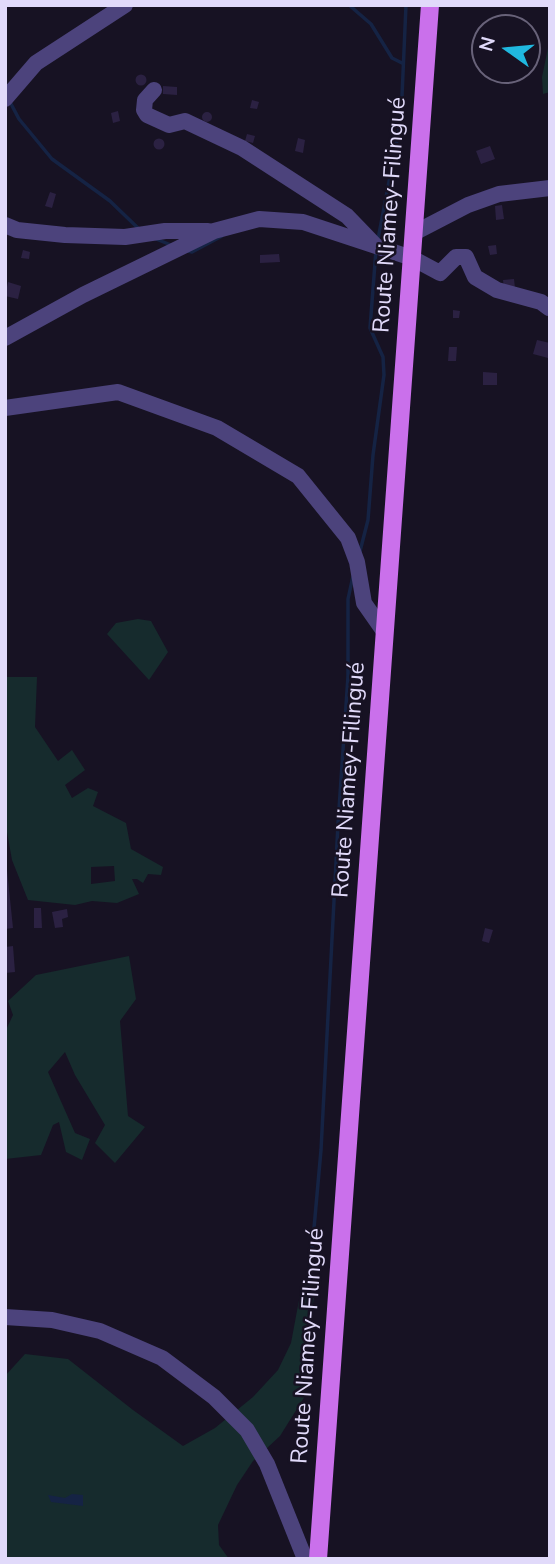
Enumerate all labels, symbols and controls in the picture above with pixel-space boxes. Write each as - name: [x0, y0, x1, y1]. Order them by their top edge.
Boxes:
- north arrow: [471, 14, 541, 84]
- text: N: [473, 34, 502, 54]
- street label: Route Niamey-Filingué: [369, 96, 413, 334]
- street label: Route Niamey-Filingué: [328, 661, 372, 899]
- street label: Route Niamey-Filingué: [287, 1227, 331, 1465]

